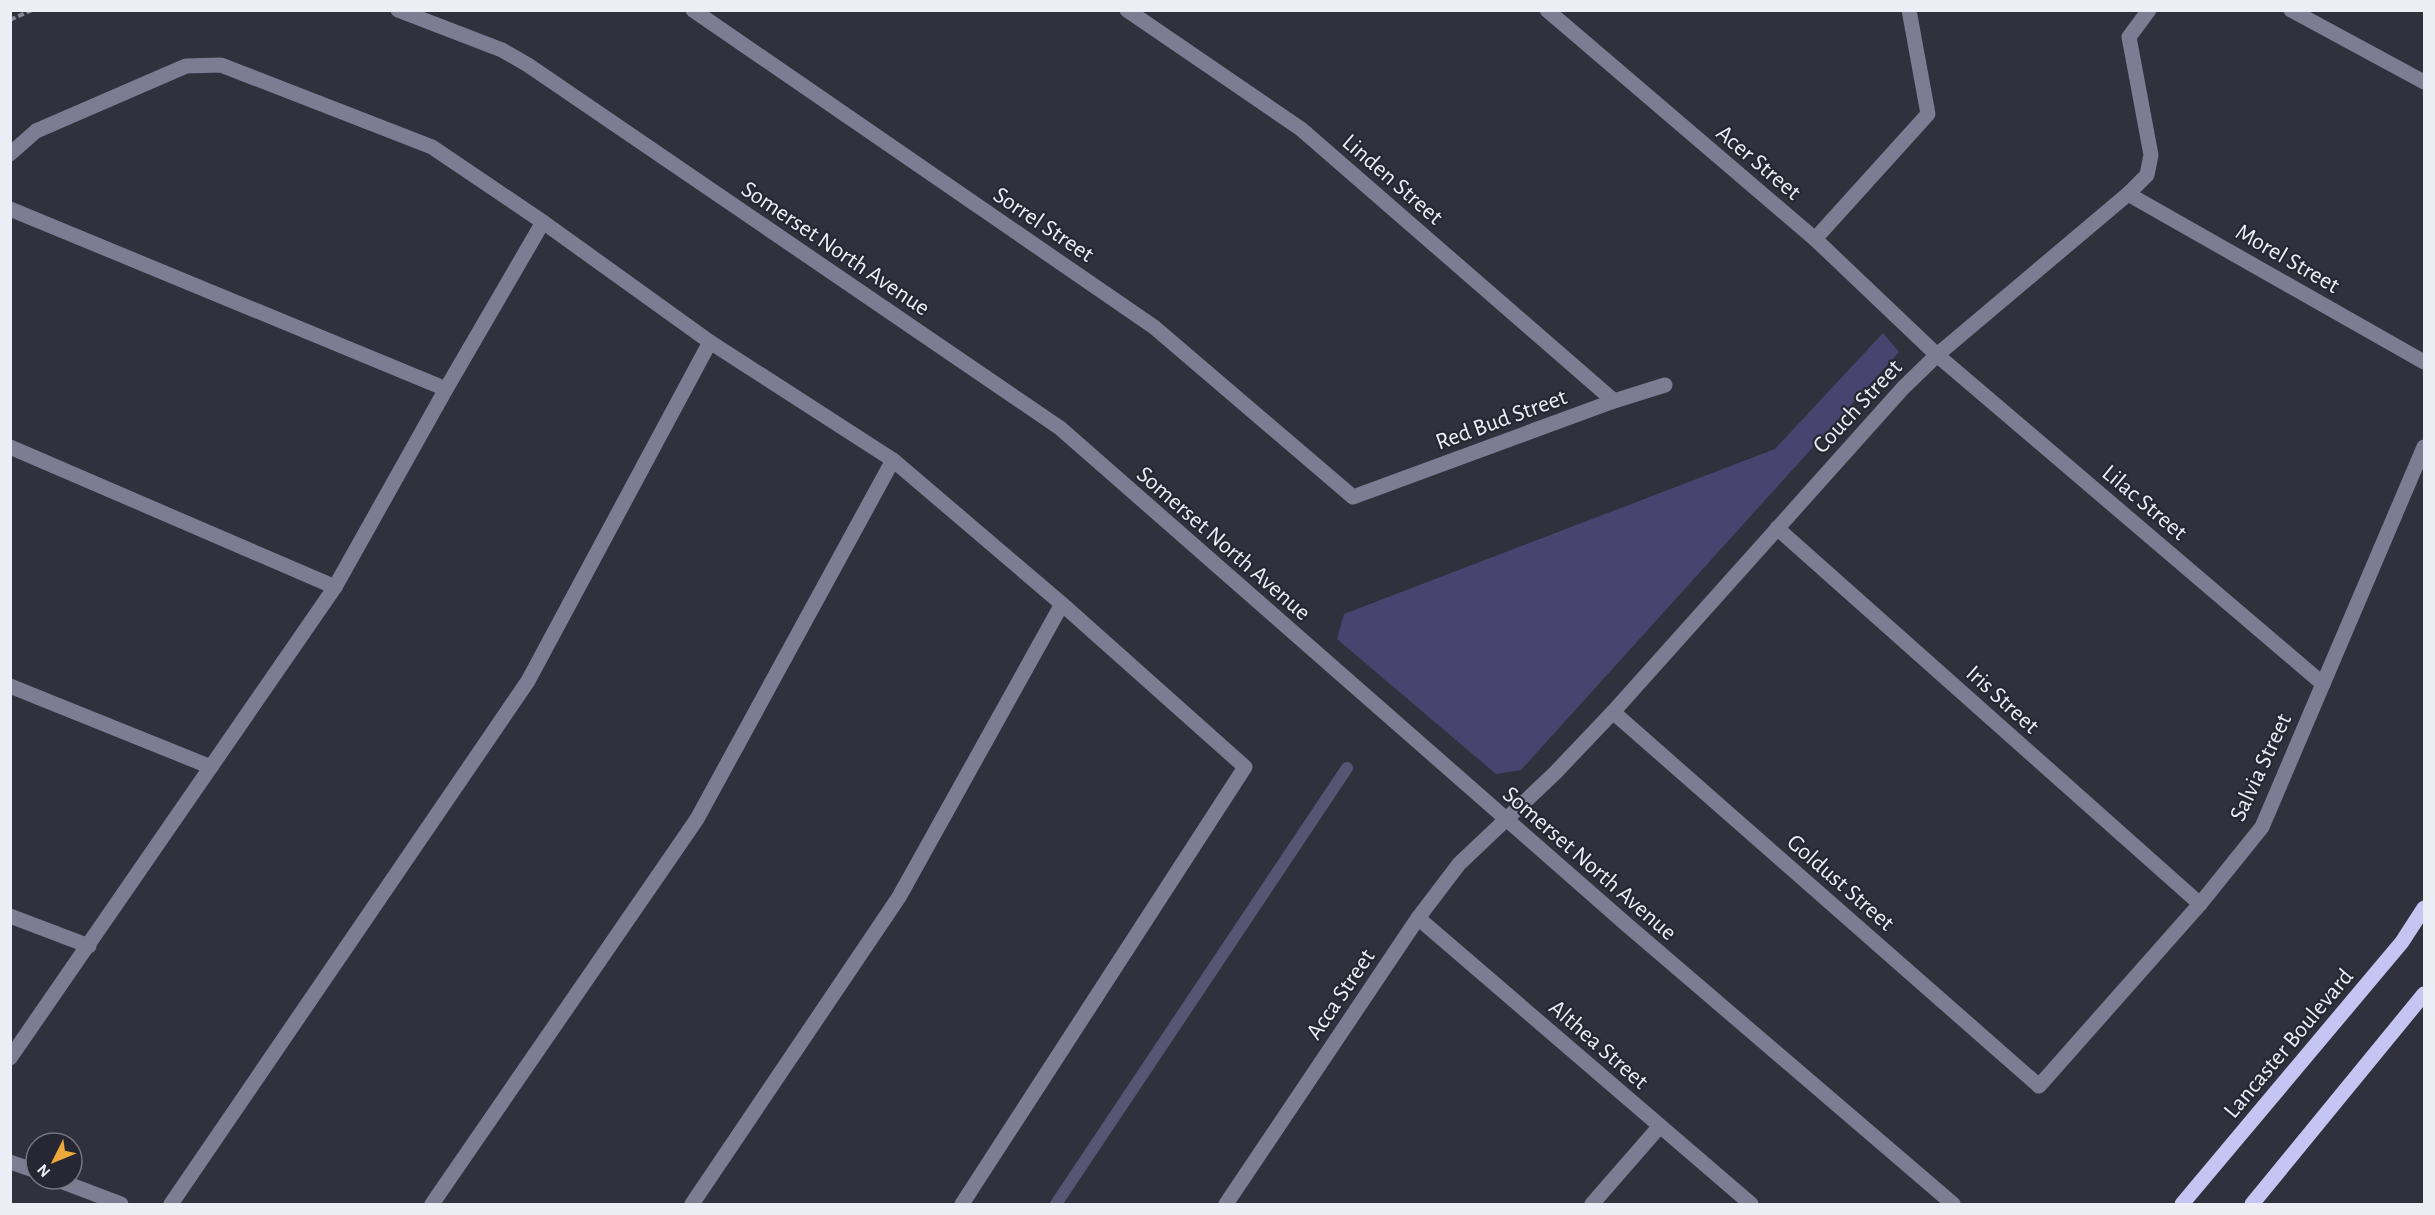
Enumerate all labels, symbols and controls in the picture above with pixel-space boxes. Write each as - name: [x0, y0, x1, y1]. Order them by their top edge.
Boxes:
- street label: Acer Street: [1712, 121, 1805, 205]
- street label: Linden Street: [1337, 130, 1447, 230]
- street label: Somerset North Avenue: [737, 177, 934, 321]
- street label: Sorrel Street: [989, 183, 1098, 267]
- street label: Morel Street: [2232, 220, 2344, 298]
- street label: Couch Street: [1809, 355, 1907, 458]
- street label: Red Bud Street: [1432, 385, 1571, 455]
- street label: Lilac Street: [2097, 461, 2192, 545]
- street label: Somerset North Avenue: [1132, 462, 1315, 625]
- street label: Iris Street: [1961, 661, 2044, 739]
- street label: Salvia Street: [2226, 710, 2296, 825]
- street label: Somerset North Avenue: [1498, 782, 1681, 945]
- street label: Goldust Street: [1782, 830, 1899, 936]
- street label: Acca Street: [1302, 945, 1380, 1044]
- street label: Lancaster Boulevard: [2220, 964, 2358, 1123]
- street label: Althea Street: [1544, 995, 1653, 1094]
- north arrow: [24, 1131, 84, 1191]
- text: N: [34, 1161, 53, 1180]

